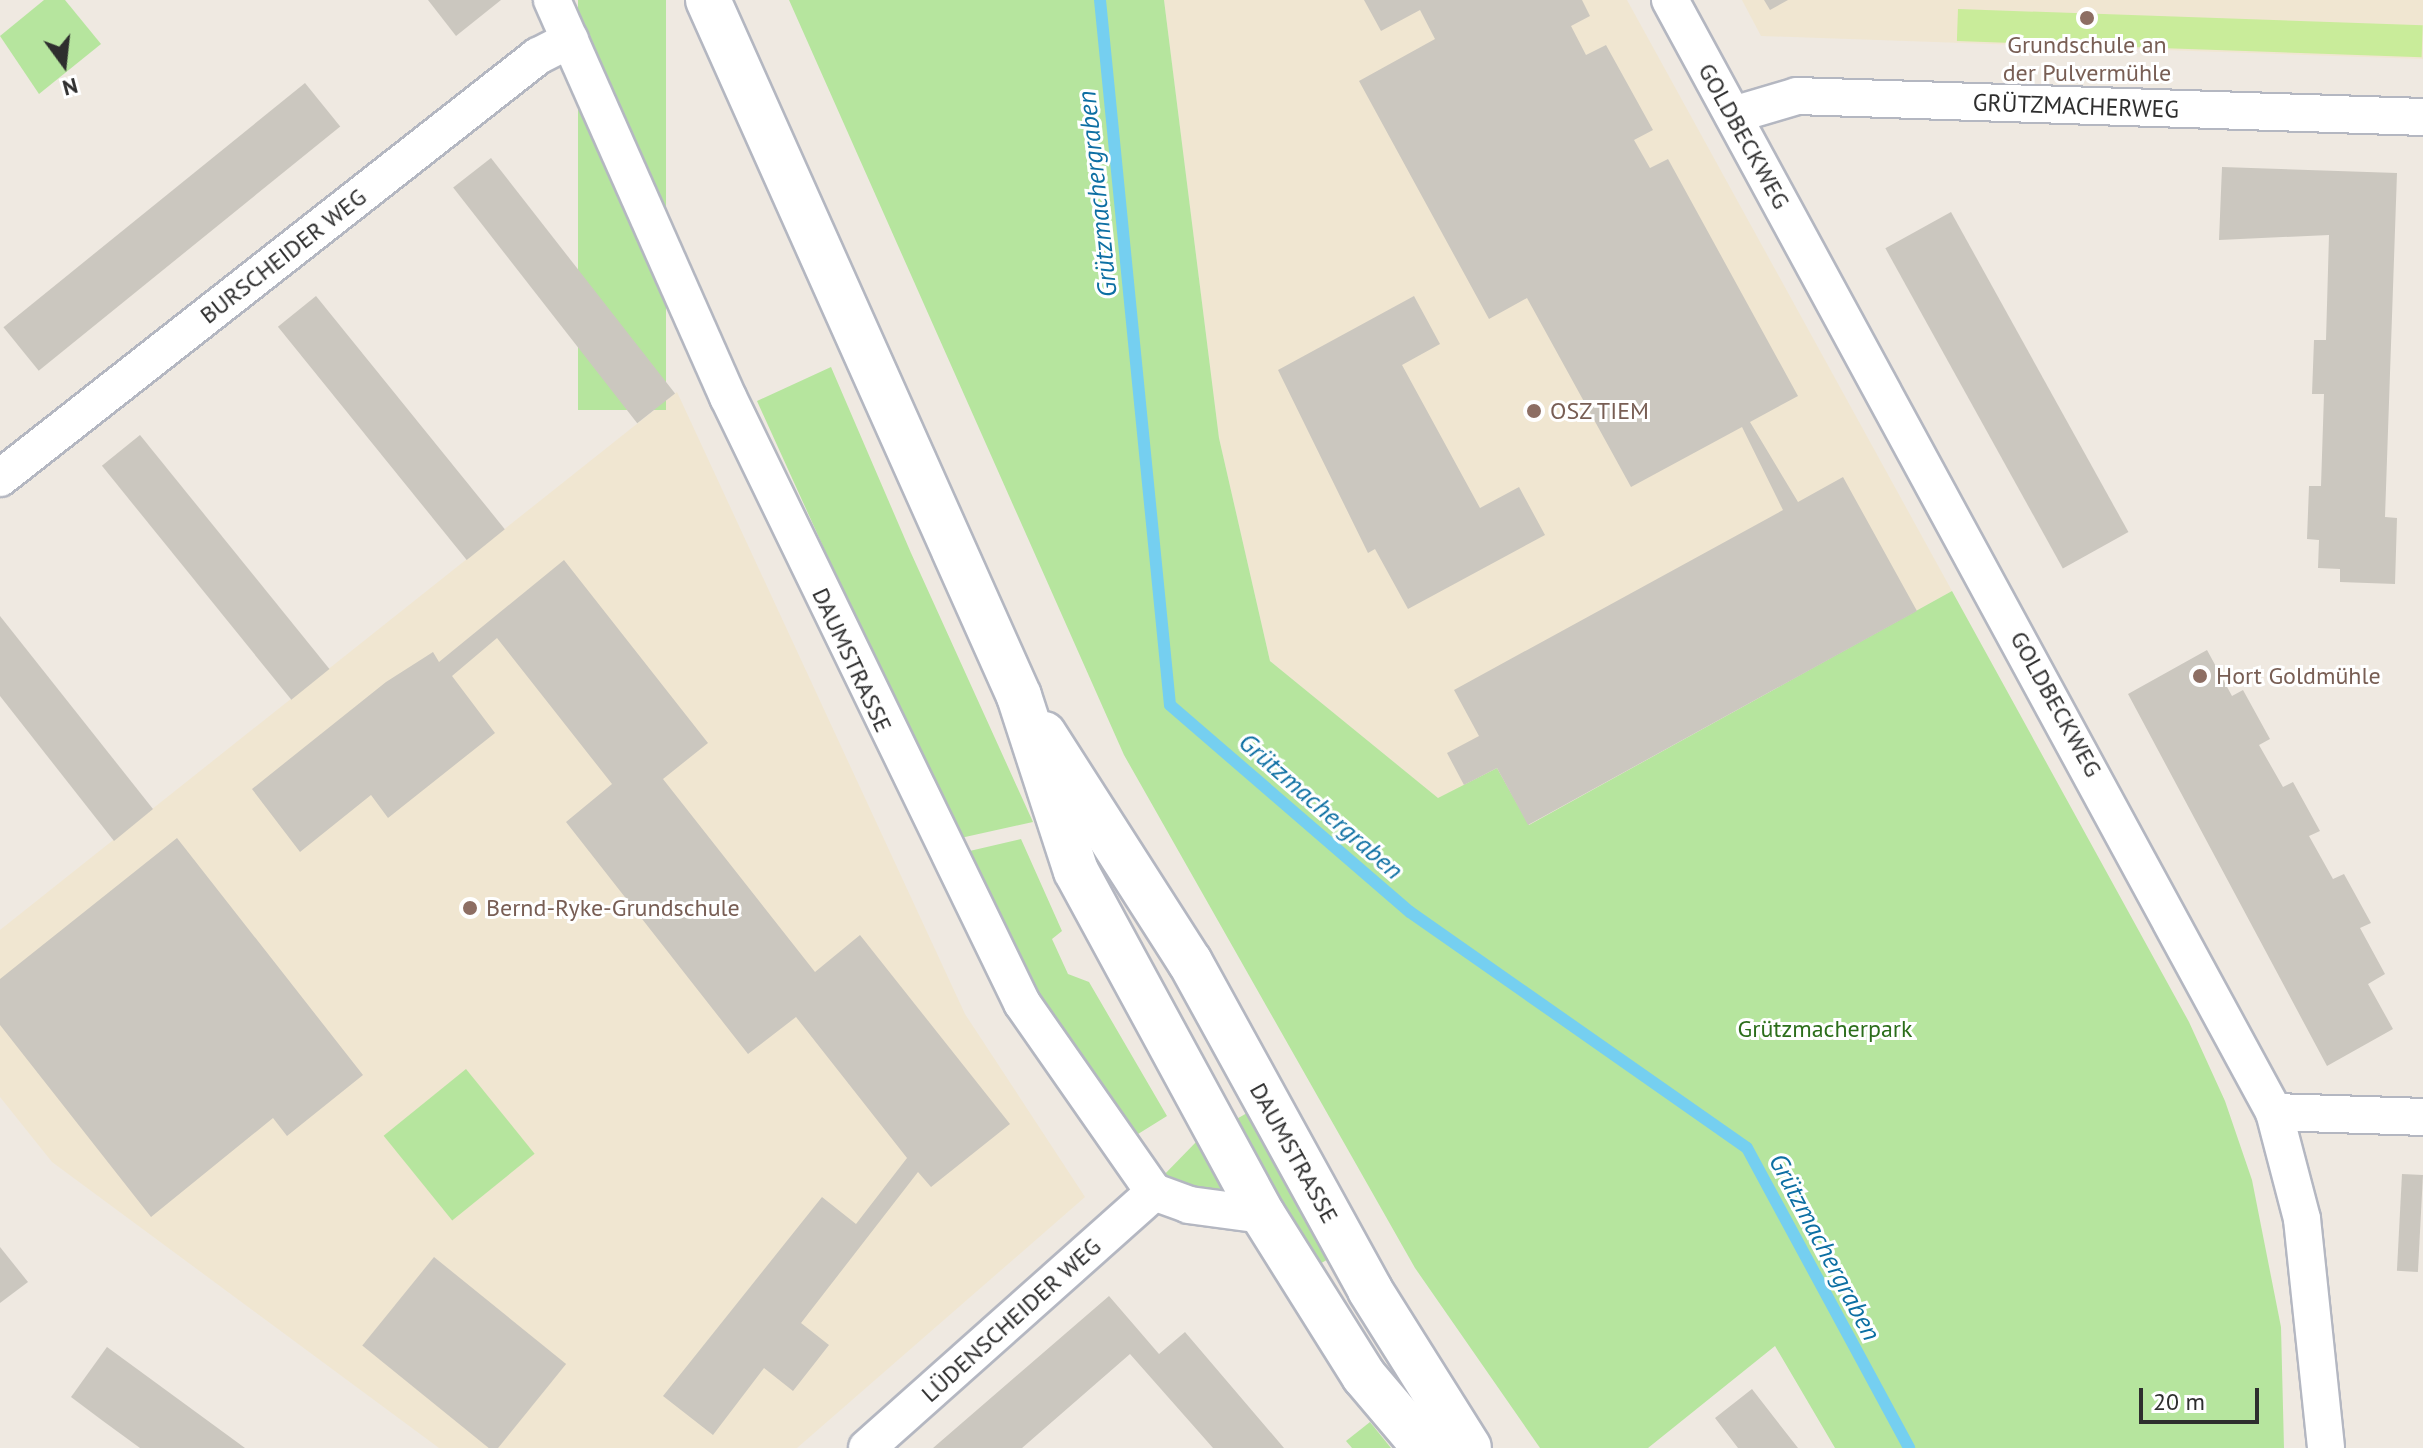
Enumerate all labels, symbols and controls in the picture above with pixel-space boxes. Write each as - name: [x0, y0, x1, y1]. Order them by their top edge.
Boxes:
- marker: Grundschule an der Pulvermühle: [2078, 9, 2096, 27]
- north arrow: [24, 24, 104, 104]
- place label: Grundschule an der Pulvermühle: [2003, 31, 2171, 87]
- street label: GOLDBECKWEG: [1692, 58, 1796, 214]
- text: N: [60, 72, 81, 103]
- street label: GRÜTZMACHERWEG: [1972, 88, 2180, 124]
- water label: Grützmachergraben: [1071, 89, 1123, 299]
- street label: BURSCHEIDER WEG: [194, 182, 372, 330]
- place label: OSZ TIEM: [1550, 397, 1651, 425]
- marker: OSZ TIEM: [1525, 402, 1543, 420]
- street label: DAUMSTRASSE: [806, 583, 898, 737]
- street label: GOLDBECKWEG: [2004, 626, 2108, 782]
- place label: Hort Goldmühle: [2216, 662, 2381, 690]
- marker: Hort Goldmühle: [2191, 667, 2209, 685]
- water label: Grützmachergraben: [1233, 726, 1409, 886]
- place label: Bernd-Ryke-Grundschule: [486, 894, 740, 922]
- marker: Bernd-Ryke-Grundschule: [461, 899, 479, 917]
- park label: Grützmacherpark: [1738, 1015, 1912, 1043]
- street label: DAUMSTRASSE: [1244, 1078, 1344, 1228]
- water label: Grützmachergraben: [1763, 1148, 1887, 1346]
- street label: LÜDENSCHEIDER WEG: [915, 1232, 1107, 1408]
- scale bar: [2143, 1372, 2263, 1422]
- text: 20 m: [2153, 1386, 2205, 1417]

